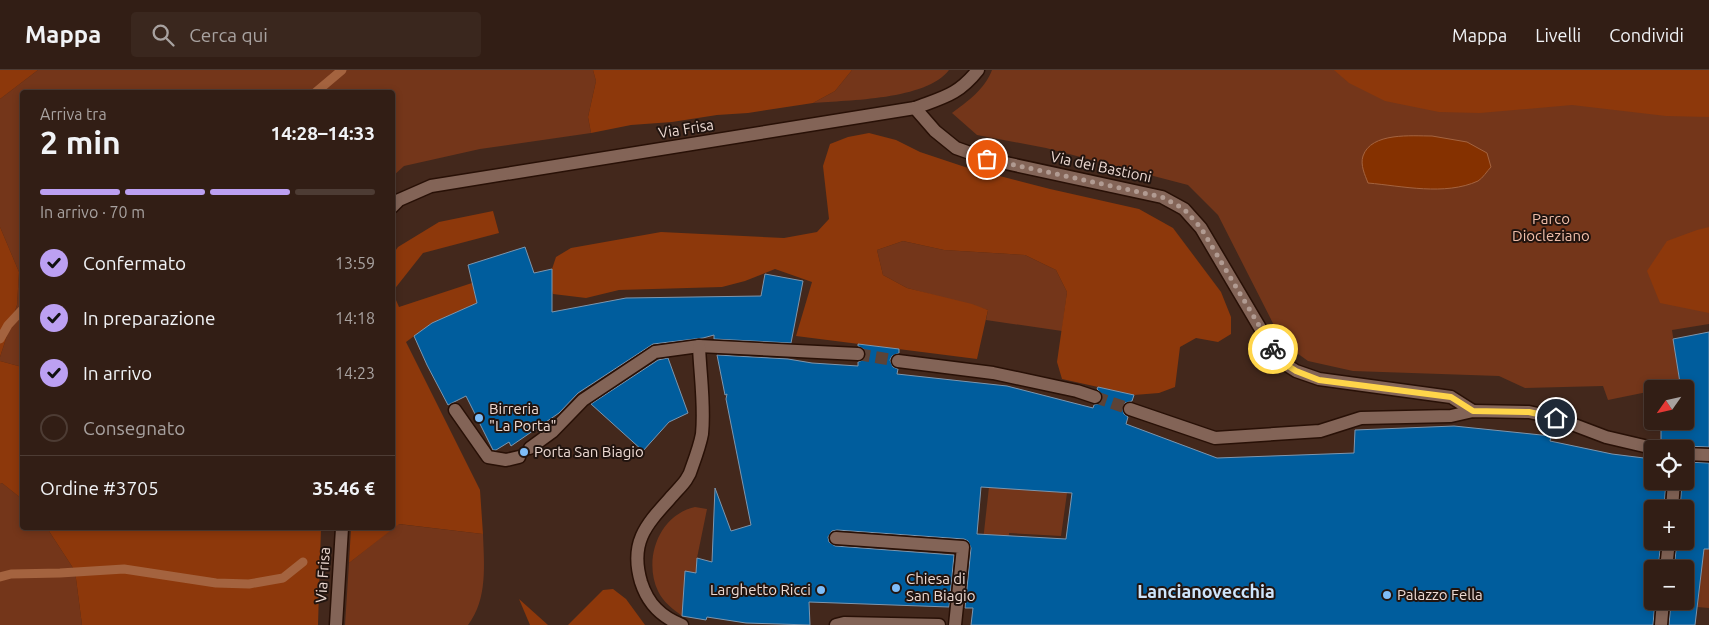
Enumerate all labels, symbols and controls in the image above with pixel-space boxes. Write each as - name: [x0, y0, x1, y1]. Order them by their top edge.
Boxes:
- search box: [131, 12, 481, 57]
- text: Mappa: [25, 21, 101, 48]
- icon: search: [149, 21, 177, 49]
- text: Cerca qui: [189, 24, 268, 46]
- text: Mappa: [1452, 25, 1507, 45]
- text: Livelli: [1535, 25, 1581, 45]
- text: Condividi: [1609, 25, 1684, 45]
- text: Arriva tra: [40, 105, 107, 123]
- street label: Via Frisa: [657, 116, 715, 141]
- text: 14:28–14:33: [270, 122, 375, 144]
- text: 2 min: [40, 124, 121, 160]
- pin: [966, 138, 1008, 180]
- icon: bag: [973, 145, 1001, 173]
- street label: Via dei Bastioni: [1049, 147, 1153, 186]
- text: In arrivo · 70 m: [40, 203, 145, 221]
- park label: Parco Diocleziano: [1512, 210, 1590, 244]
- icon: check: [40, 249, 68, 277]
- text: Confermato: [83, 252, 186, 274]
- text: 13:59: [335, 254, 375, 272]
- icon: check: [40, 304, 68, 332]
- text: In preparazione: [83, 307, 216, 329]
- text: 14:18: [335, 309, 375, 327]
- courier: [1248, 324, 1298, 374]
- icon: bike: [1259, 335, 1287, 363]
- icon: check: [40, 359, 68, 387]
- text: In arrivo: [83, 362, 152, 384]
- text: 14:23: [335, 364, 375, 382]
- north arrow: [1644, 380, 1694, 430]
- map controls: [1644, 380, 1694, 610]
- pin: [1535, 397, 1577, 439]
- place label: Birreria "La Porta": [489, 400, 556, 434]
- icon: home: [1542, 404, 1570, 432]
- marker: Birreria "La Porta": [473, 412, 485, 424]
- text: Consegnato: [83, 417, 185, 439]
- button: locate: [1644, 440, 1694, 490]
- place label: Porta San Biagio: [534, 443, 644, 460]
- marker: Porta San Biagio: [518, 446, 530, 458]
- text: Ordine #3705: [40, 477, 159, 499]
- text: 35.46 €: [312, 477, 375, 499]
- button: +: [1644, 500, 1694, 550]
- street label: Via Frisa: [312, 546, 333, 603]
- button: −: [1644, 560, 1694, 610]
- place label: Chiesa di San Biagio: [906, 570, 976, 604]
- place label: Larghetto Ricci: [710, 581, 811, 598]
- district label: Lancianovecchia: [1137, 581, 1275, 601]
- marker: Chiesa di San Biagio: [890, 582, 902, 594]
- marker: Larghetto Ricci: [815, 584, 827, 596]
- place label: Palazzo Fella: [1397, 586, 1483, 603]
- marker: Palazzo Fella: [1381, 589, 1393, 601]

